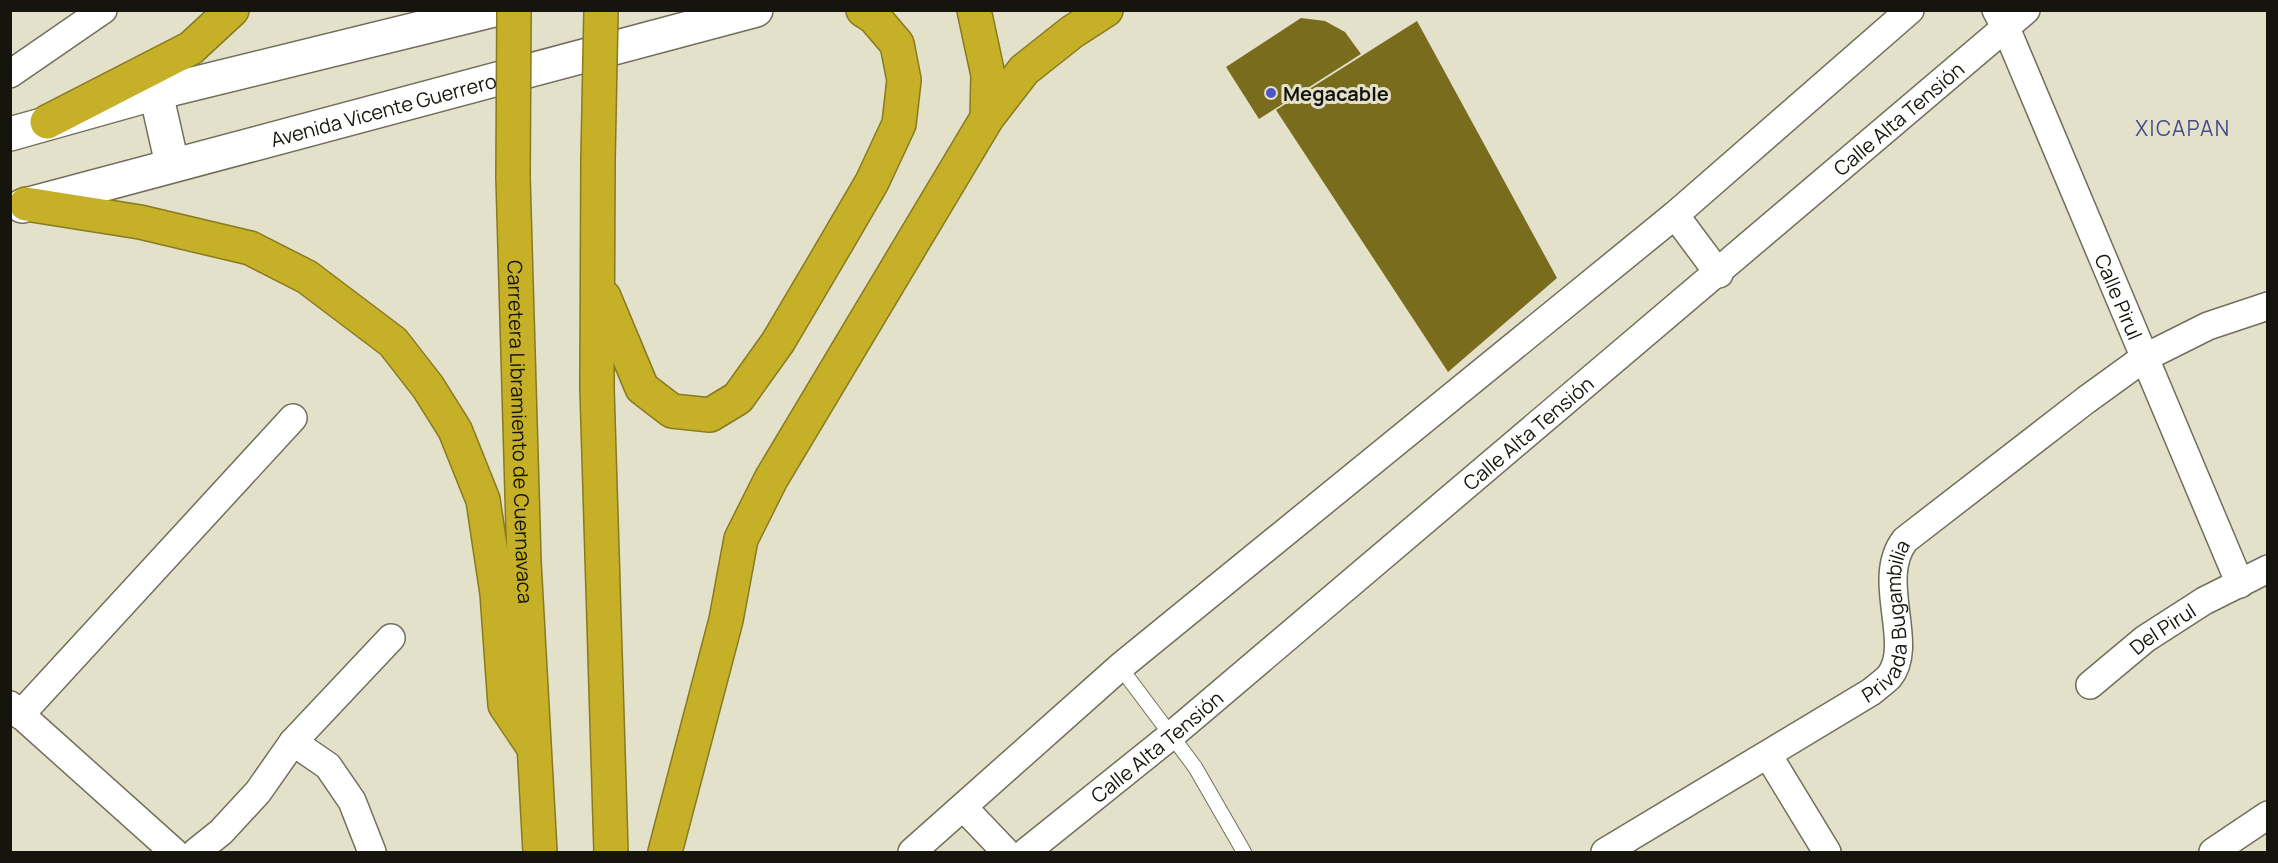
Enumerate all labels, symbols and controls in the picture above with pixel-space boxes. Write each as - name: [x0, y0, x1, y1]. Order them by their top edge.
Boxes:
- street label: Calle Alta Tensión: [1827, 55, 1969, 181]
- street label: Avenida Vicente Guerrero: [267, 66, 499, 153]
- place label: Megacable: [1283, 80, 1389, 107]
- marker: Megacable: [1264, 86, 1278, 100]
- district label: XICAPAN: [2135, 114, 2231, 142]
- street label: Calle Pirul: [2089, 249, 2149, 344]
- street label: Carretera Libramiento de Cuernavaca: [502, 260, 540, 604]
- street label: Calle Alta Tensión: [1457, 370, 1599, 496]
- street label: Privada Bugambilia: [1857, 534, 1916, 708]
- street label: Del Pirul: [2123, 597, 2201, 660]
- street label: Calle Alta Tensión: [1085, 684, 1228, 809]

